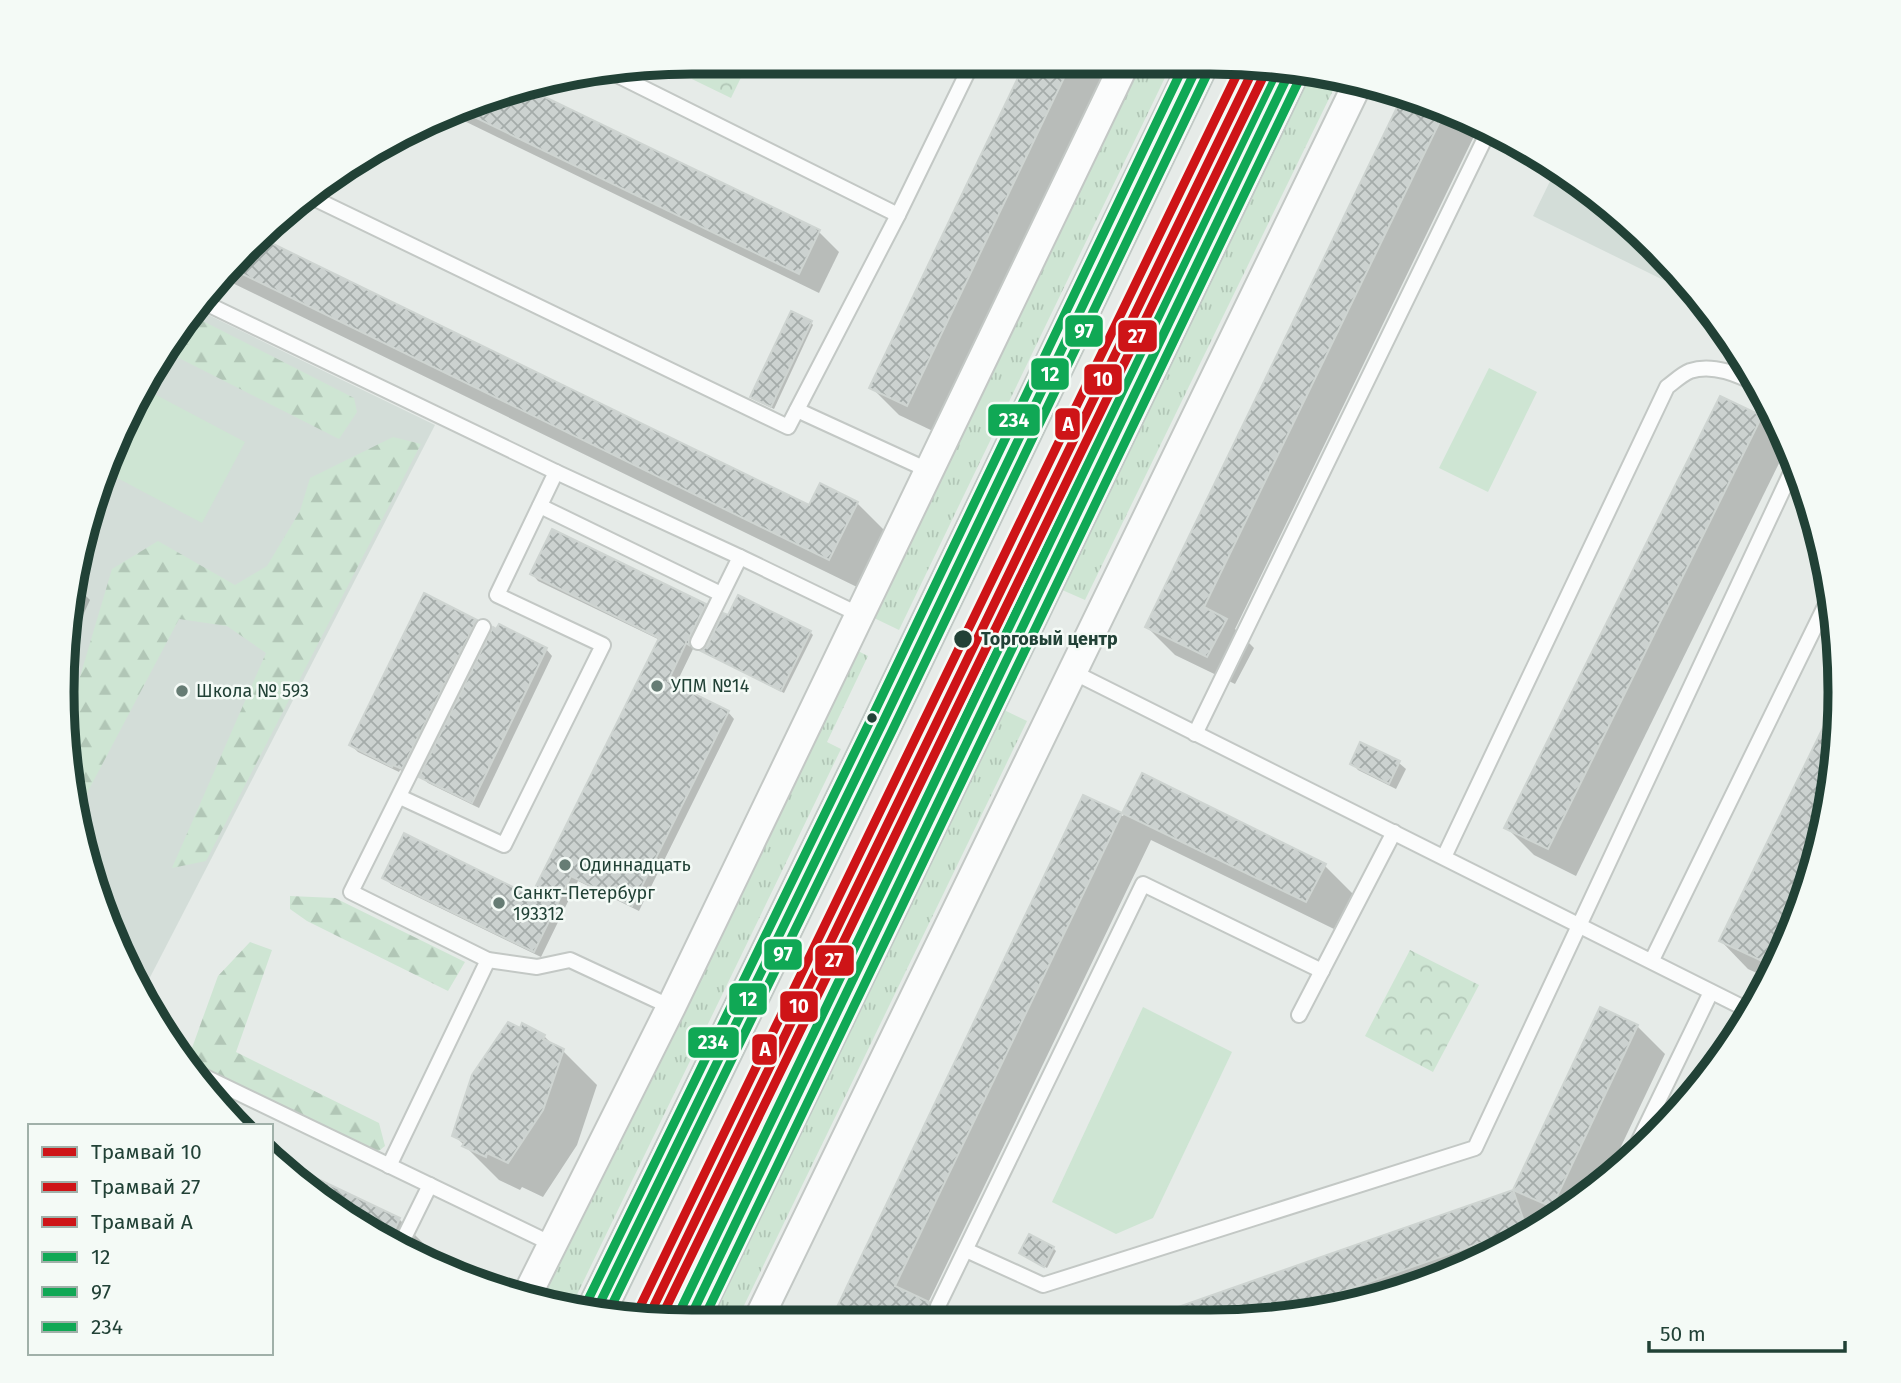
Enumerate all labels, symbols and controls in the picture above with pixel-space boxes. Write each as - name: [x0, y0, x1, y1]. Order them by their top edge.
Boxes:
- line badge: 97: [1064, 314, 1104, 348]
- line badge: 27: [1117, 319, 1158, 353]
- text: 97: [1074, 320, 1094, 343]
- text: 27: [1128, 325, 1146, 348]
- line badge: 12: [1030, 357, 1070, 391]
- text: 12: [1041, 363, 1059, 386]
- line badge: 10: [1083, 363, 1123, 396]
- text: 10: [1093, 368, 1113, 391]
- line badge: 234: [987, 403, 1041, 437]
- line badge: А: [1054, 407, 1081, 441]
- text: 234: [999, 409, 1029, 432]
- text: А: [1061, 413, 1074, 436]
- marker: Торговый центр: [952, 628, 974, 650]
- place label: Торговый центр: [981, 628, 1118, 650]
- place label: УПМ №14: [671, 675, 750, 697]
- marker: УПМ №14: [649, 678, 665, 694]
- place label: Школа № 593: [196, 680, 309, 702]
- marker: Школа № 593: [174, 683, 190, 699]
- unlabelled marker: [865, 711, 879, 725]
- place label: Одиннадцать: [579, 854, 691, 876]
- marker: Одиннадцать: [557, 857, 573, 873]
- place label: Санкт-Петербург 193312: [513, 882, 655, 925]
- marker: Санкт-Петербург 193312: [491, 895, 507, 911]
- line badge: 97: [763, 938, 803, 971]
- text: 97: [773, 943, 793, 966]
- line badge: 27: [814, 944, 855, 977]
- text: 27: [825, 949, 843, 972]
- line badge: 12: [728, 982, 768, 1016]
- text: 12: [739, 988, 757, 1011]
- line badge: 10: [779, 990, 819, 1023]
- text: 10: [789, 995, 809, 1018]
- line badge: 234: [687, 1026, 740, 1059]
- text: 234: [698, 1031, 728, 1054]
- line badge: А: [751, 1033, 778, 1066]
- text: А: [758, 1038, 771, 1061]
- legend: [28, 1124, 273, 1355]
- text: Трамвай 10: [91, 1139, 202, 1165]
- text: Трамвай 27: [91, 1174, 200, 1200]
- text: Трамвай А: [91, 1209, 193, 1235]
- text: 12: [91, 1244, 111, 1270]
- text: 97: [91, 1279, 111, 1305]
- scale bar: [1649, 1310, 1845, 1354]
- text: 234: [91, 1314, 123, 1340]
- text: 50 m: [1660, 1321, 1706, 1347]

